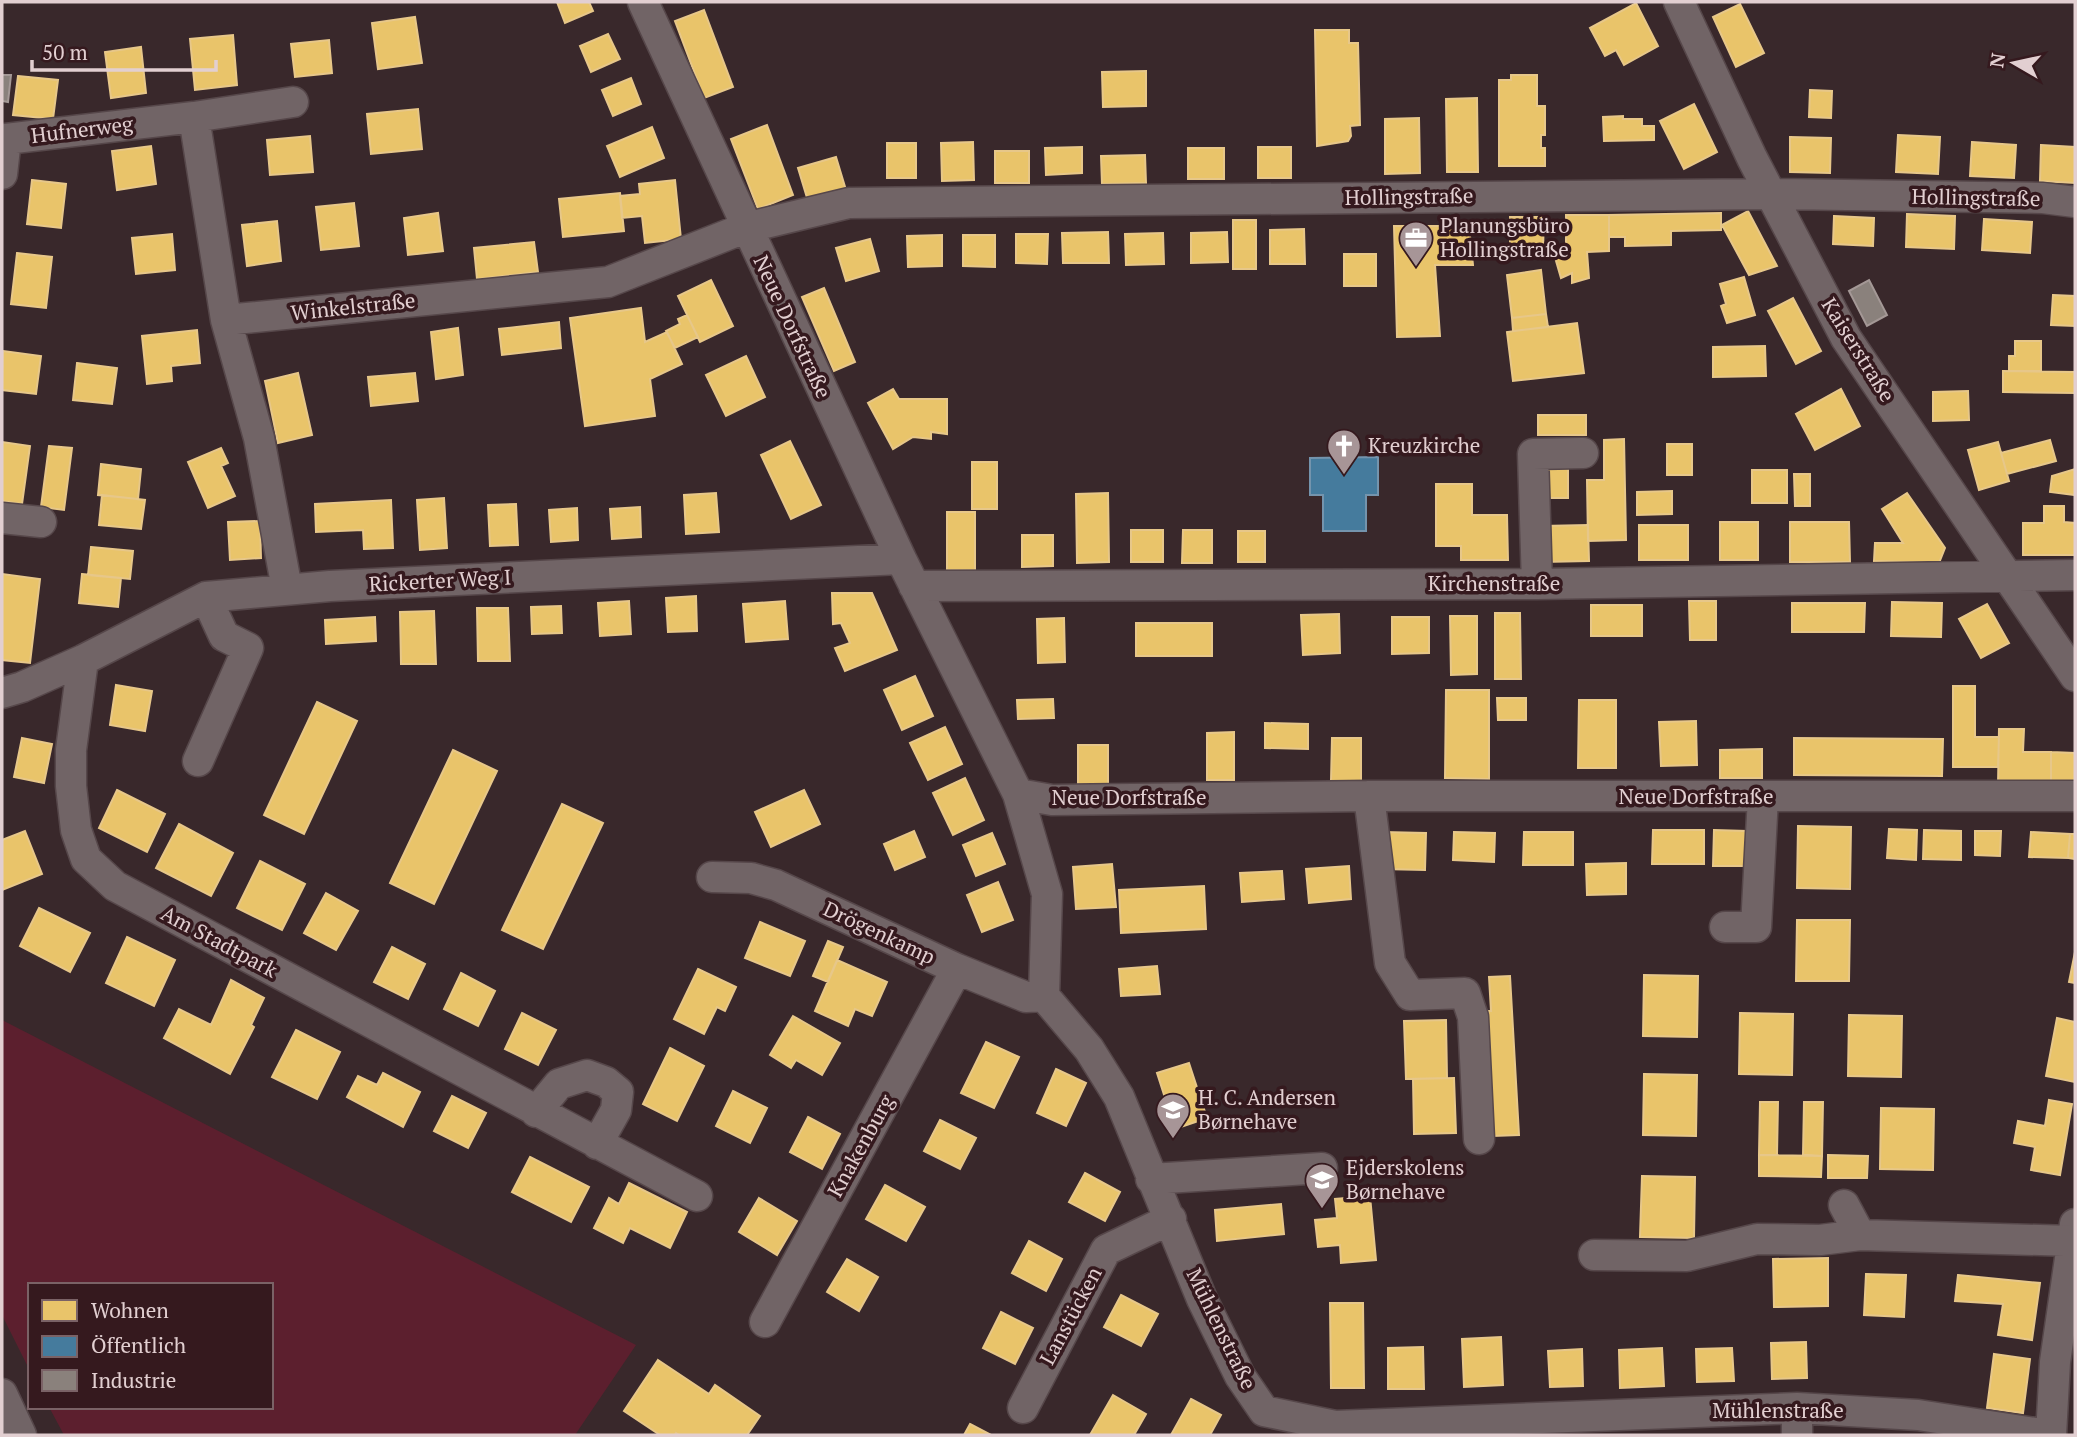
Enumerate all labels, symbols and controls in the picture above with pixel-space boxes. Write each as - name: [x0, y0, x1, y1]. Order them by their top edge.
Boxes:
- scale bar: [32, 28, 215, 72]
- north arrow: [1979, 28, 2049, 98]
- text: 50 m: [42, 38, 88, 66]
- text: N: [1983, 51, 2010, 69]
- street label: Hufnerweg: [29, 109, 135, 149]
- street label: Hollingstraße: [1344, 181, 1474, 211]
- street label: Hollingstraße: [1911, 182, 2041, 212]
- place label: Planungsbüro Hollingstraße: [1440, 211, 1570, 263]
- office icon: Planungsbüro Hollingstraße: [1397, 219, 1435, 268]
- street label: Neue Dorfstraße: [747, 250, 838, 403]
- street label: Winkelstraße: [289, 286, 417, 326]
- street label: Kaiserstraße: [1816, 292, 1902, 407]
- church icon: Kreuzkirche: [1325, 427, 1363, 476]
- place label: Kreuzkirche: [1368, 431, 1480, 459]
- street label: Rickerter Weg I: [368, 562, 512, 598]
- street label: Kirchenstraße: [1428, 569, 1560, 597]
- street label: Neue Dorfstraße: [1619, 782, 1773, 810]
- street label: Neue Dorfstraße: [1052, 783, 1206, 811]
- street label: Drögenkamp: [819, 894, 940, 970]
- street label: Am Stadtpark: [156, 899, 283, 984]
- place label: H. C. Andersen Børnehave: [1198, 1083, 1336, 1135]
- street label: Knakenburg: [821, 1089, 900, 1202]
- school or university icon: H. C. Andersen Børnehave: [1154, 1091, 1192, 1140]
- place label: Ejderskolens Børnehave: [1346, 1153, 1464, 1205]
- school or university icon: Ejderskolens Børnehave: [1303, 1161, 1341, 1210]
- street label: Lanstücken: [1033, 1261, 1108, 1369]
- street label: Mühlenstraße: [1180, 1263, 1263, 1394]
- legend: [28, 1283, 273, 1409]
- text: Wohnen: [91, 1296, 169, 1324]
- text: Öffentlich: [91, 1331, 186, 1359]
- text: Industrie: [91, 1366, 176, 1394]
- street label: Mühlenstraße: [1712, 1396, 1844, 1424]

